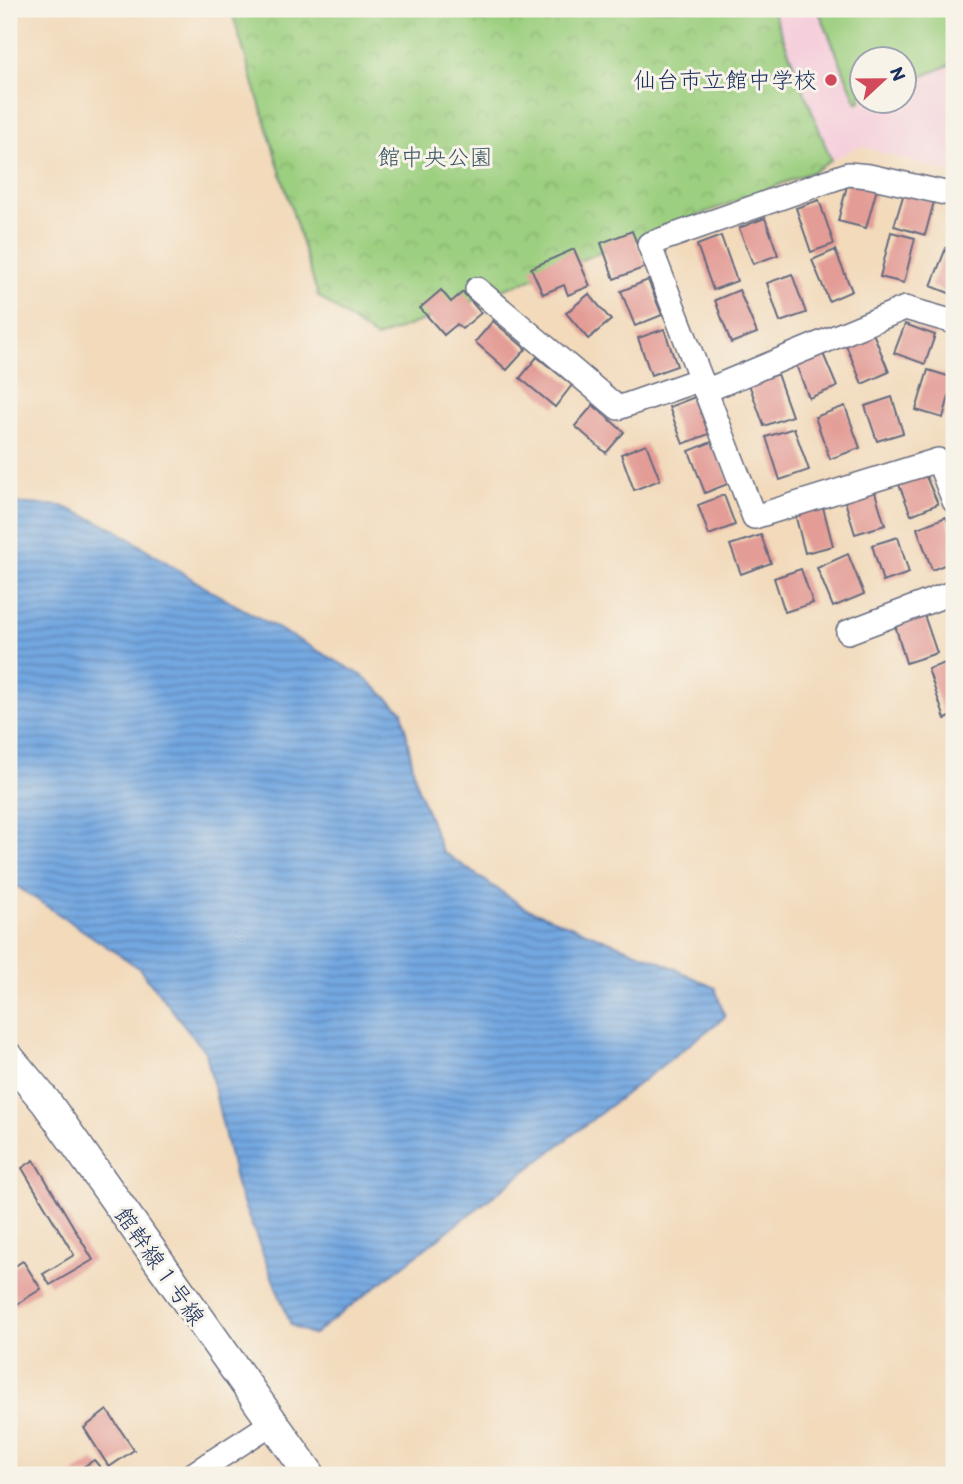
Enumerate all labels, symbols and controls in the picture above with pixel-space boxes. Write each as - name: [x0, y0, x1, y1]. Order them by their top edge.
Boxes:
- north arrow: [848, 46, 918, 116]
- text: N: [885, 64, 911, 84]
- place label: 仙台市立館中学校: [633, 66, 817, 94]
- marker: 仙台市立館中学校: [823, 72, 839, 88]
- park label: 館中央公園: [378, 143, 493, 171]
- street label: 館幹線１号線: [109, 1201, 211, 1331]

